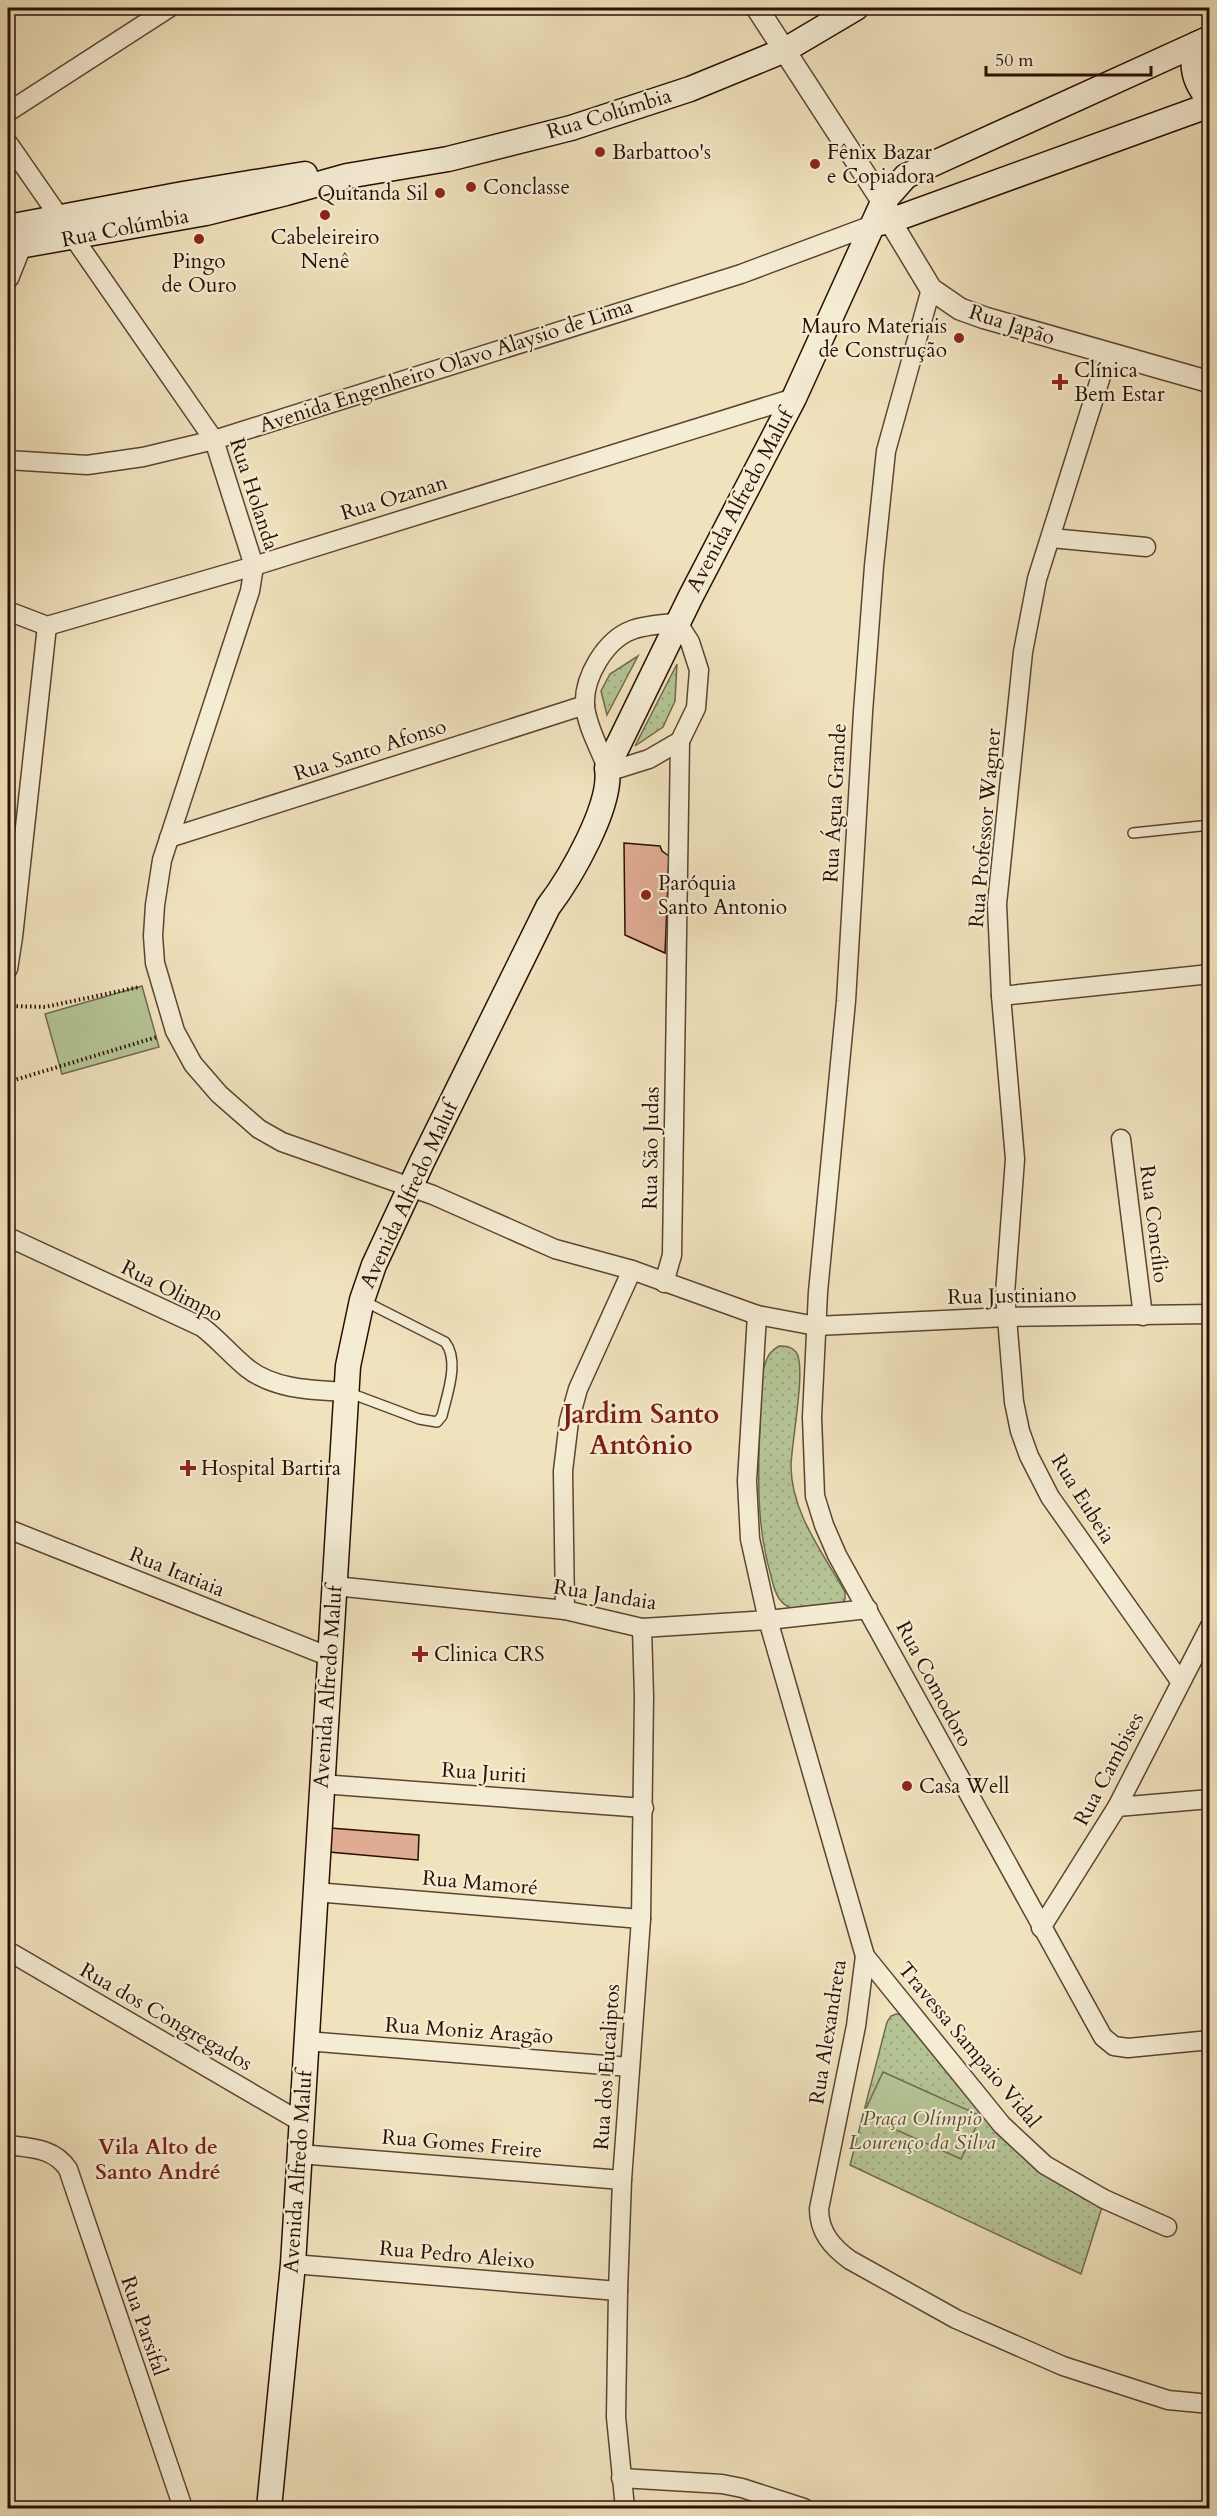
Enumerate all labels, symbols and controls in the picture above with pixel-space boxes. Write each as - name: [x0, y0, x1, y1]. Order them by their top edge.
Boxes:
- scale bar: [986, 39, 1151, 77]
- text: 50 m: [995, 48, 1034, 73]
- street label: Rua Colúmbia: [543, 81, 675, 147]
- place label: Barbattoo's: [612, 138, 711, 167]
- place label: Fênix Bazar e Copiadora: [827, 138, 935, 191]
- marker: Barbattoo's: [593, 145, 607, 159]
- marker: Fênix Bazar e Copiadora: [808, 157, 822, 171]
- place label: Conclasse: [483, 173, 570, 202]
- place label: Quitanda Sil: [317, 179, 428, 208]
- marker: Conclasse: [464, 180, 478, 194]
- marker: Quitanda Sil: [433, 186, 447, 200]
- street label: Rua Colúmbia: [59, 201, 191, 255]
- marker: Cabeleireiro Nenê: [318, 208, 332, 222]
- place label: Cabeleireiro Nenê: [271, 223, 379, 276]
- marker: Pingo de Ouro: [192, 232, 206, 246]
- place label: Pingo de Ouro: [161, 247, 237, 300]
- street label: Avenida Engenheiro Olavo Alaysio de Lima: [256, 292, 636, 440]
- street label: Rua Japão: [965, 298, 1059, 352]
- place label: Mauro Materiais de Construção: [801, 312, 947, 365]
- marker: Mauro Materiais de Construção: [952, 331, 966, 345]
- place label: Clínica Bem Estar: [1074, 356, 1165, 409]
- marker: Clínica Bem Estar: [1051, 373, 1069, 391]
- street label: Avenida Alfredo Maluf: [680, 401, 802, 597]
- street label: Rua Holanda: [222, 434, 286, 554]
- street label: Rua Ozanan: [337, 468, 451, 528]
- street label: Rua Santo Afonso: [290, 712, 450, 788]
- street label: Rua Água Grande: [816, 722, 854, 884]
- street label: Rua Professor Wagner: [962, 727, 1008, 929]
- place label: Paróquia Santo Antonio: [658, 869, 787, 922]
- marker: Paróquia Santo Antonio: [639, 888, 653, 902]
- street label: Rua São Judas: [635, 1086, 667, 1210]
- street label: Avenida Alfredo Maluf: [353, 1094, 467, 1293]
- street label: Rua Concílio: [1132, 1164, 1176, 1284]
- street label: Rua Olimpo: [116, 1253, 228, 1329]
- street label: Rua Justiniano: [947, 1280, 1077, 1312]
- district label: Jardim Santo Antônio: [559, 1396, 719, 1464]
- street label: Rua Eubeia: [1044, 1448, 1122, 1550]
- place label: Hospital Bartira: [201, 1454, 341, 1483]
- marker: Hospital Bartira: [179, 1459, 197, 1477]
- street label: Rua Itatiaia: [125, 1540, 229, 1604]
- street label: Rua Jandaia: [551, 1573, 659, 1617]
- street label: Avenida Alfredo Maluf: [306, 1581, 350, 1789]
- street label: Rua Comodoro: [889, 1616, 979, 1752]
- place label: Clinica CRS: [434, 1640, 545, 1669]
- marker: Clinica CRS: [411, 1645, 429, 1663]
- street label: Rua Cambises: [1067, 1707, 1151, 1831]
- street label: Rua Juriti: [440, 1756, 528, 1790]
- place label: Casa Well: [919, 1772, 1009, 1801]
- marker: Casa Well: [900, 1779, 914, 1793]
- street label: Rua Mamoré: [421, 1864, 539, 1902]
- street label: Rua dos Congregados: [74, 1956, 258, 2078]
- street label: Travessa Sampaio Vidal: [891, 1956, 1047, 2134]
- street label: Rua Alexandreta: [802, 1958, 854, 2106]
- street label: Rua dos Eucaliptos: [587, 1983, 627, 2151]
- street label: Rua Moniz Aragão: [384, 2011, 554, 2051]
- street label: Avenida Alfredo Maluf: [276, 2066, 320, 2274]
- park label: Praça Olímpio Lourenço da Silva: [848, 2104, 996, 2157]
- street label: Rua Gomes Freire: [381, 2123, 543, 2165]
- district label: Vila Alto de Santo André: [95, 2132, 221, 2187]
- street label: Rua Pedro Aleixo: [378, 2234, 536, 2276]
- street label: Rua Parsifal: [113, 2272, 175, 2380]

